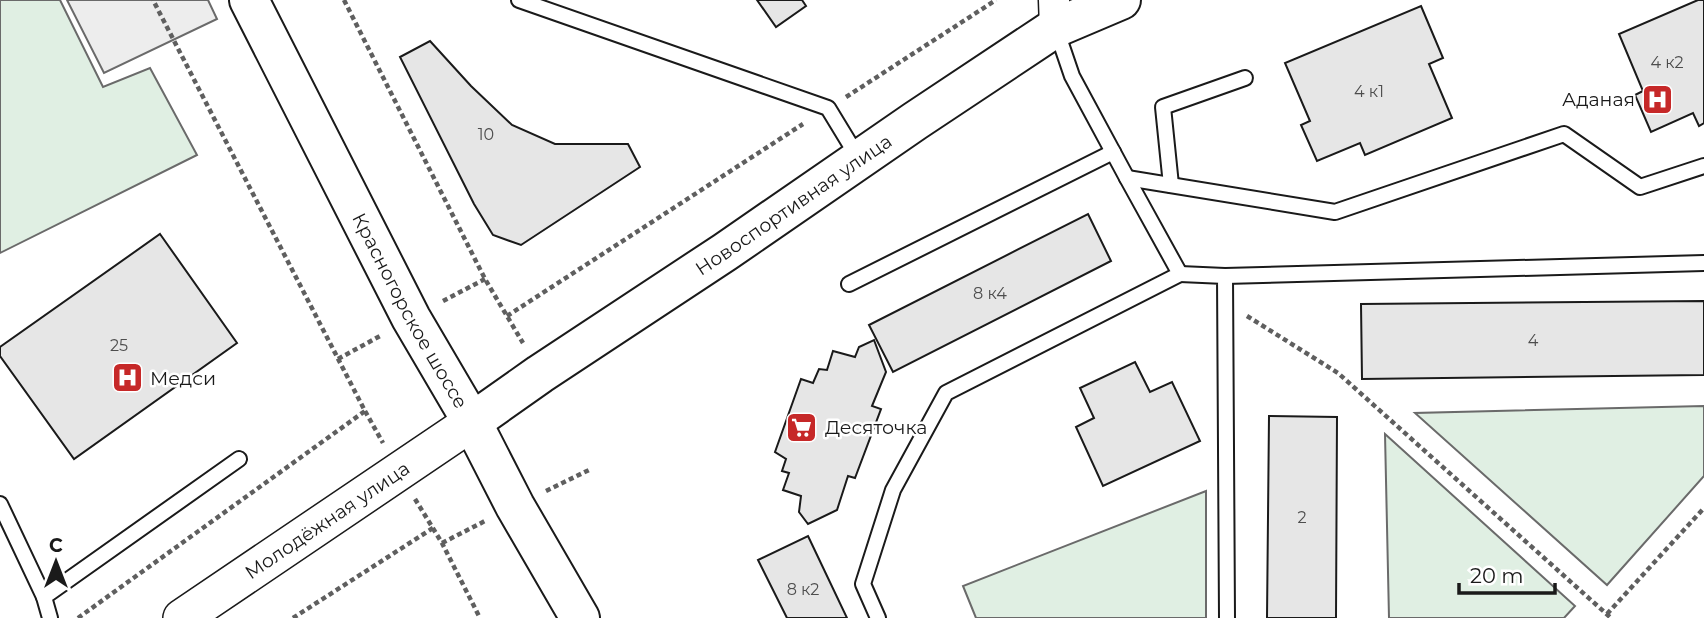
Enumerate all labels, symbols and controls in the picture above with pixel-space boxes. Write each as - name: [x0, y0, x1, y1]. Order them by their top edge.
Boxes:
- house number: 4 к2: [1650, 53, 1684, 72]
- house number: 4 к1: [1354, 82, 1384, 101]
- hospital icon: Аданая: [1641, 82, 1675, 116]
- place label: Аданая: [1562, 88, 1635, 111]
- house number: 10: [478, 125, 494, 144]
- street label: Новоспортивная улица: [691, 130, 896, 280]
- street label: Красногорское шоссе: [347, 209, 472, 413]
- house number: 8 к4: [973, 284, 1007, 303]
- house number: 4: [1528, 331, 1539, 350]
- house number: 25: [110, 336, 128, 355]
- hospital icon: Медси: [110, 361, 144, 395]
- place label: Медси: [150, 367, 216, 390]
- supermarket icon: Десяточка: [785, 410, 819, 444]
- place label: Десяточка: [825, 416, 927, 439]
- street label: Молодёжная улица: [241, 457, 414, 584]
- house number: 2: [1297, 508, 1307, 527]
- north arrow: [21, 527, 91, 597]
- text: С: [49, 534, 63, 557]
- scale bar: [1459, 552, 1555, 596]
- text: 20 m: [1470, 563, 1524, 588]
- house number: 8 к2: [787, 580, 819, 599]

